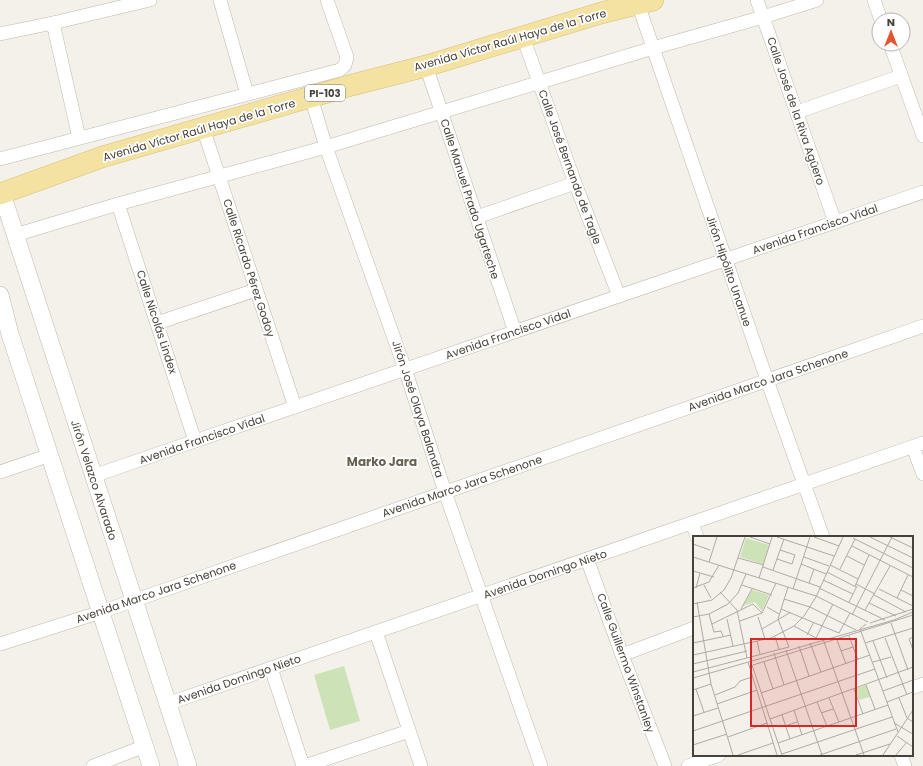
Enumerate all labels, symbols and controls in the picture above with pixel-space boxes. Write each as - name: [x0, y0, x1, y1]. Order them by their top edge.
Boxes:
- street label: Avenida Víctor Raúl Haya de la Torre: [412, 5, 608, 75]
- north arrow: [871, 12, 911, 52]
- text: N: [887, 14, 895, 30]
- street label: Calle José de la Riva Agüero: [763, 35, 829, 187]
- road number: PI-103: [305, 85, 345, 101]
- street label: Calle José Bernando de Tagle: [535, 87, 606, 247]
- street label: Avenida Víctor Raúl Haya de la Torre: [101, 95, 297, 165]
- street label: Calle Manuel Prado Ugarteche: [436, 117, 504, 281]
- street label: Calle Ricardo Pérez Godoy: [219, 197, 279, 340]
- street label: Avenida Francisco Vidal: [750, 200, 880, 258]
- street label: Jirón Hipólito Unanue: [702, 213, 756, 329]
- street label: Calle Nicolás Lindex: [133, 268, 182, 377]
- street label: Avenida Francisco Vidal: [443, 305, 573, 363]
- street label: Jirón José Olaya Balandra: [388, 338, 448, 480]
- street label: Avenida Marco Jara Schenone: [686, 345, 850, 415]
- street label: Avenida Francisco Vidal: [137, 410, 267, 468]
- street label: Jirón Velazco Alvarado: [67, 418, 121, 542]
- street label: Avenida Marco Jara Schenone: [380, 451, 544, 521]
- district label: Marko Jara: [347, 453, 417, 470]
- inset map: [693, 536, 913, 756]
- street label: Avenida Domingo Nieto: [481, 545, 609, 603]
- street label: Avenida Marco Jara Schenone: [74, 557, 238, 627]
- street label: Calle Guillermo Winstanley: [593, 591, 659, 736]
- street label: Avenida Domingo Nieto: [175, 650, 303, 708]

